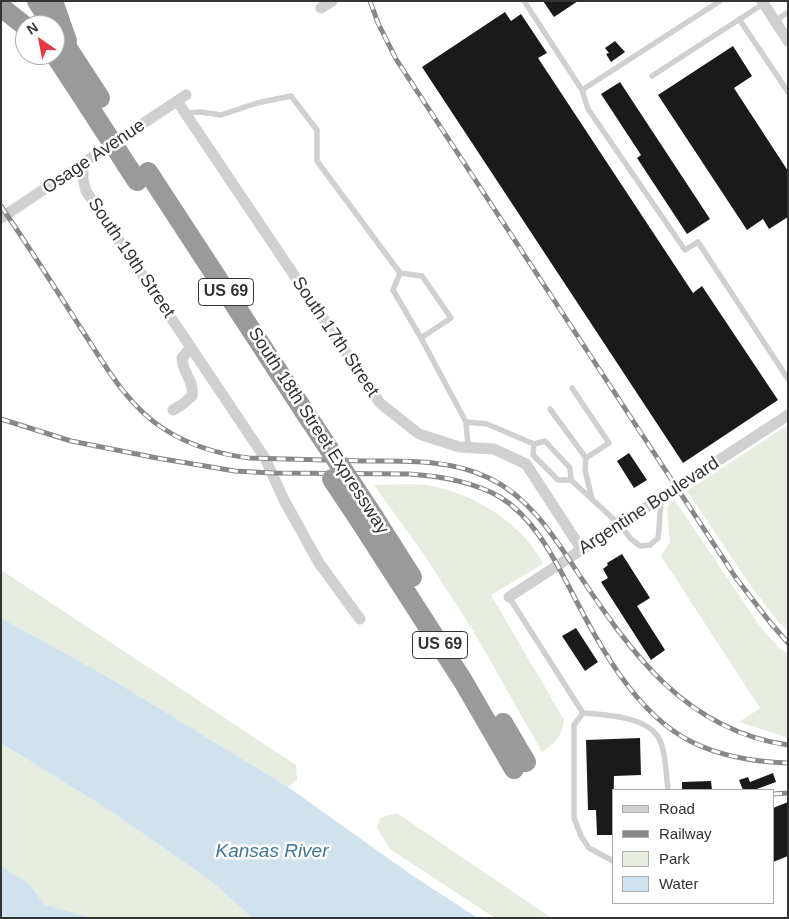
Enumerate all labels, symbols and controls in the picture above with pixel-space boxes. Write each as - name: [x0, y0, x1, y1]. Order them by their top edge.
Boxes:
- north arrow: [15, 15, 65, 65]
- text: N: [24, 19, 41, 38]
- street label: Osage Avenue: [39, 115, 149, 199]
- street label: South 19th Street: [83, 194, 179, 322]
- street label: South 17th Street: [287, 273, 383, 401]
- road number: US 69: [198, 278, 254, 306]
- street label: South 18th Street Expressway: [243, 324, 393, 538]
- street label: Argentine Boulevard: [575, 453, 723, 559]
- road number: US 69: [412, 632, 468, 658]
- legend: [612, 789, 774, 904]
- text: Road: [659, 800, 695, 817]
- text: Railway: [659, 825, 712, 842]
- water label: Kansas River: [216, 841, 328, 863]
- text: Park: [659, 850, 690, 867]
- text: Water: [659, 875, 698, 892]

